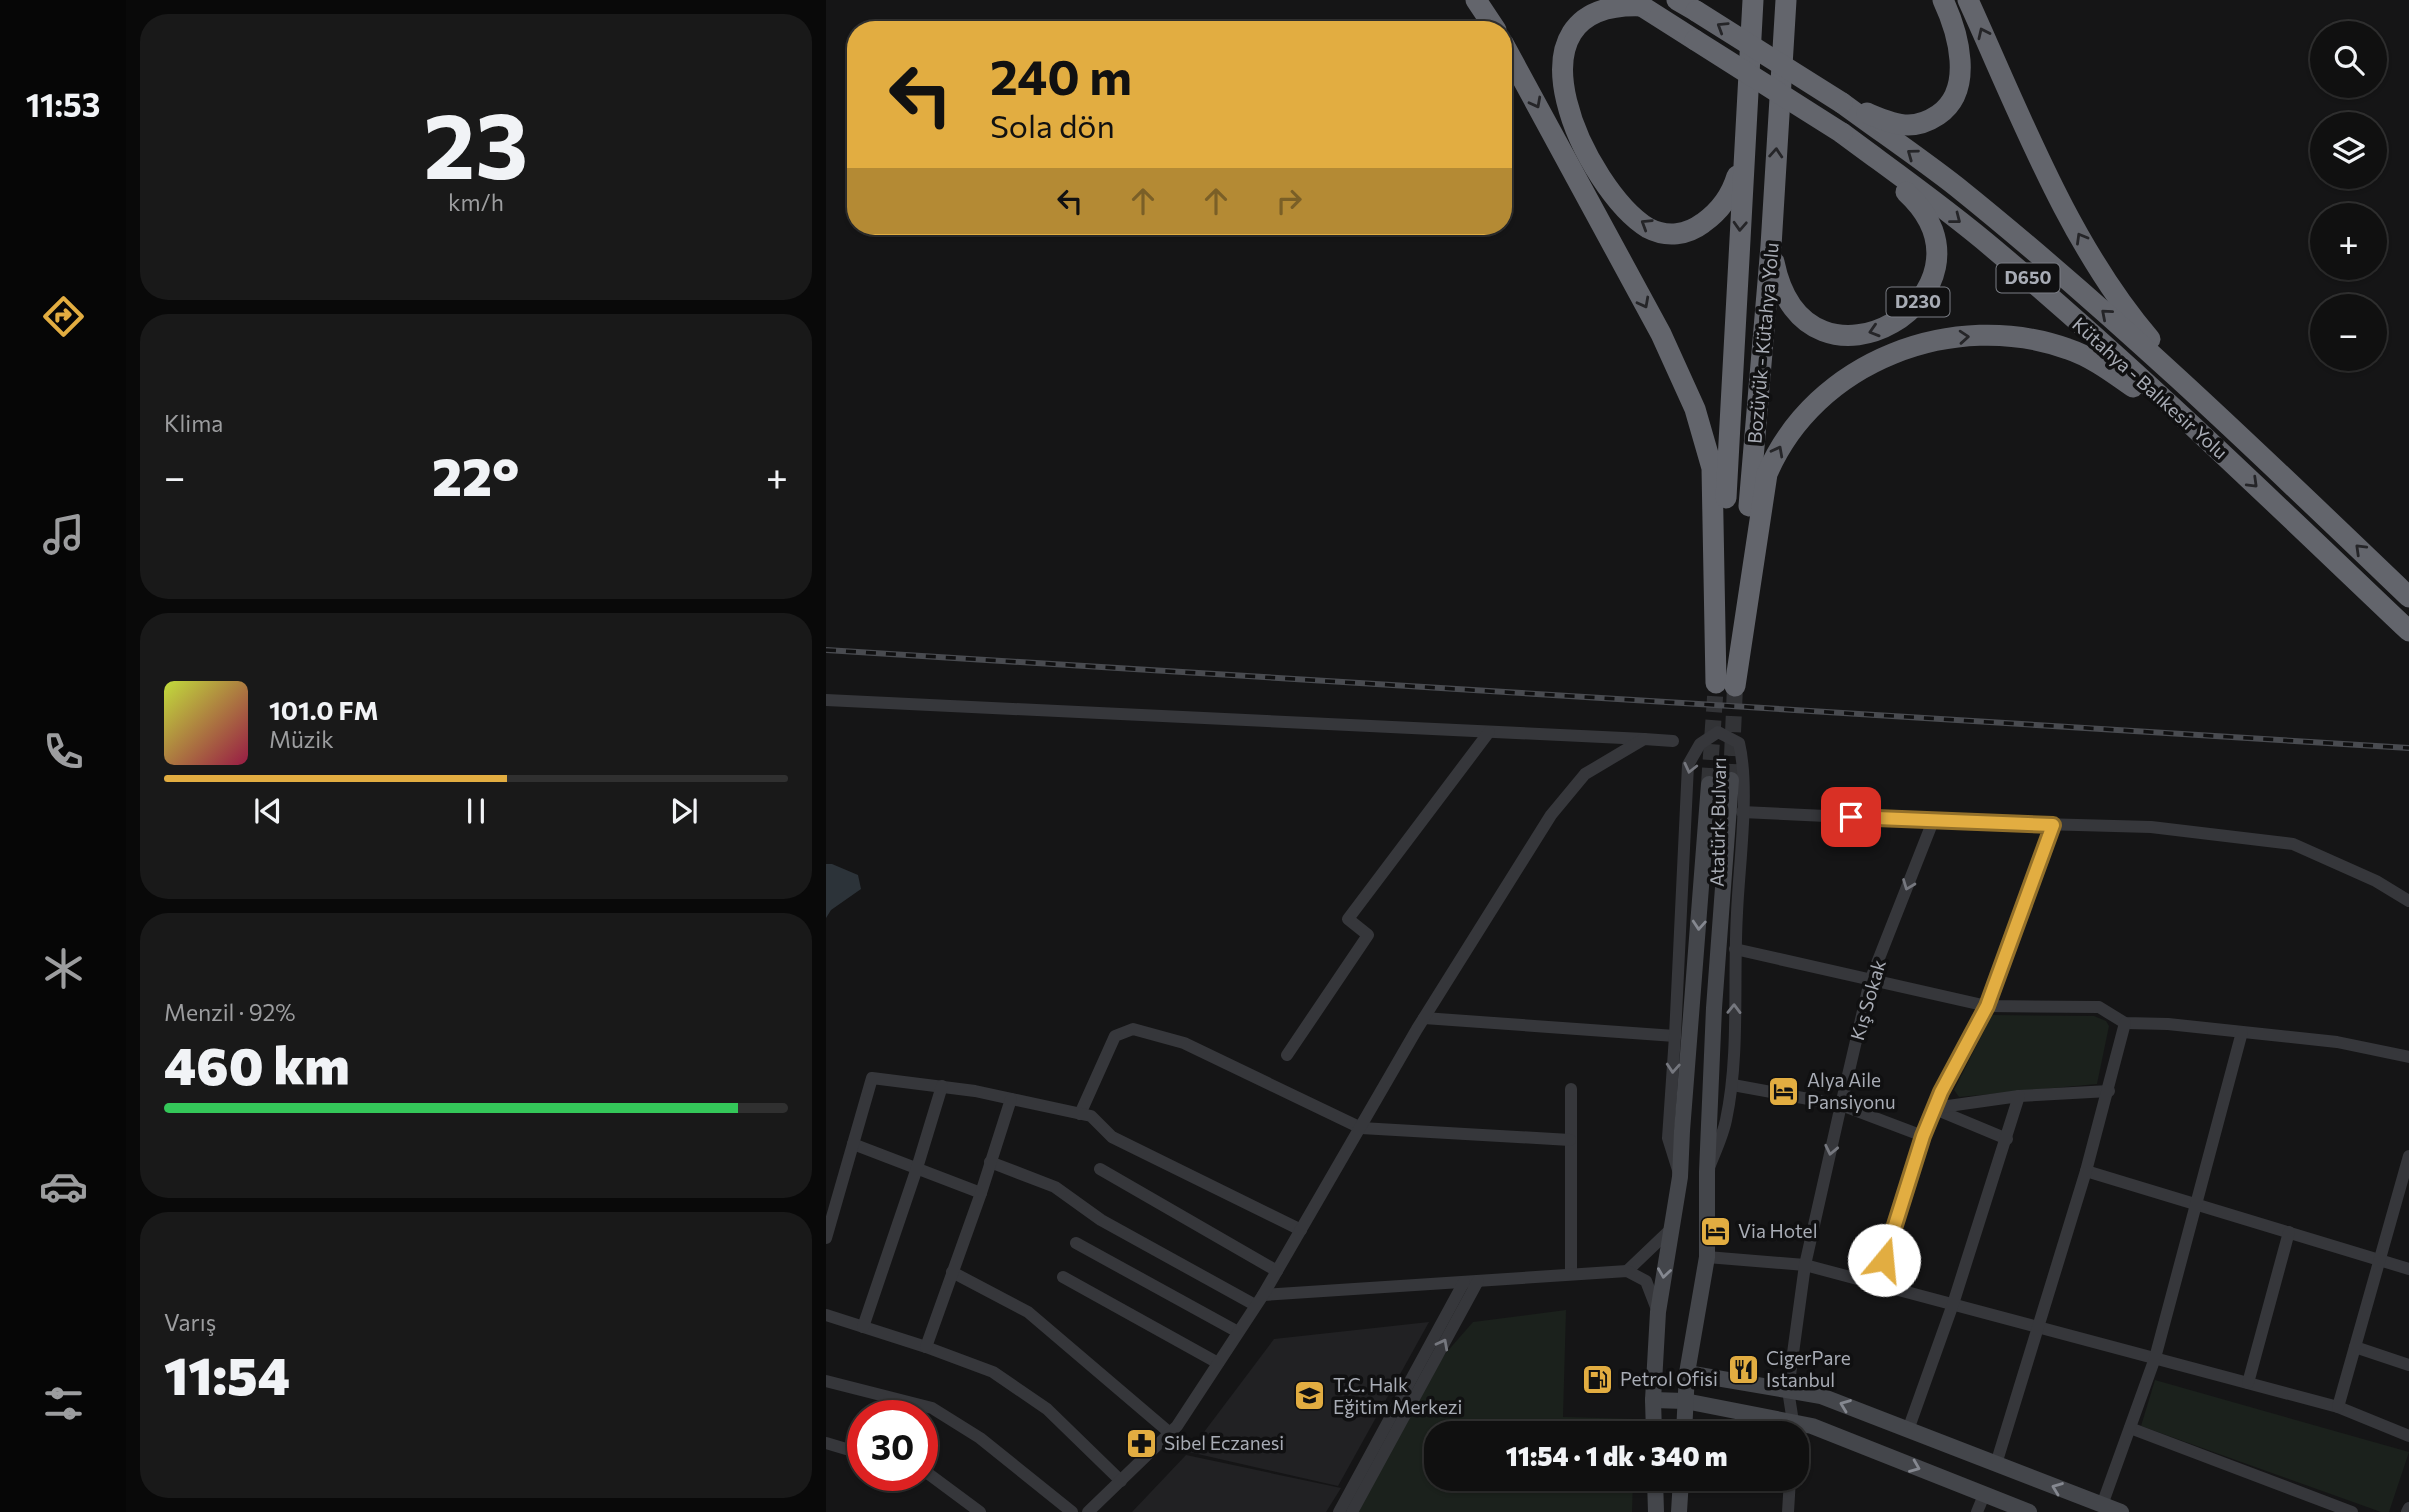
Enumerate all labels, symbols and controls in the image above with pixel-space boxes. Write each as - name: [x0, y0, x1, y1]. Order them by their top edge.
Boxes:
- map controls: [2310, 21, 2387, 371]
- button: search: [2310, 21, 2387, 98]
- one-way arrow: [1717, 23, 1730, 36]
- one-way arrow: [1977, 28, 1991, 40]
- text: 240 m: [990, 45, 1132, 105]
- icon: left: [875, 49, 966, 140]
- text: 11:53: [26, 84, 100, 124]
- text: 23: [424, 86, 528, 198]
- one-way arrow: [1528, 96, 1541, 108]
- text: Sola dön: [990, 105, 1115, 145]
- button: layers: [2310, 112, 2387, 189]
- one-way arrow: [1769, 148, 1784, 159]
- one-way arrow: [1907, 149, 1919, 162]
- icon: left: [1051, 182, 1089, 220]
- icon: ahead: [1124, 182, 1162, 220]
- icon: ahead: [1197, 182, 1235, 220]
- icon: right: [1270, 182, 1308, 220]
- text: km/h: [448, 188, 504, 216]
- button: +: [2310, 203, 2387, 280]
- one-way arrow: [1948, 210, 1960, 223]
- one-way arrow: [1641, 219, 1654, 232]
- one-way arrow: [1732, 220, 1747, 231]
- one-way arrow: [2076, 232, 2089, 245]
- street label: Bozüyük - Kütahya Yolu: [1742, 241, 1783, 444]
- road number: D650: [1996, 264, 2060, 292]
- road number: D230: [1886, 288, 1950, 316]
- icon: directions: [39, 292, 88, 341]
- button: −: [2310, 294, 2387, 371]
- one-way arrow: [1636, 296, 1649, 308]
- one-way arrow: [2101, 310, 2114, 322]
- street label: Kütahya - Balıkesir Yolu: [2068, 312, 2232, 463]
- one-way arrow: [1868, 323, 1880, 338]
- one-way arrow: [1959, 330, 1970, 345]
- text: Klima: [164, 409, 223, 437]
- text: 22°: [432, 443, 519, 507]
- one-way arrow: [1770, 446, 1783, 458]
- text: −: [164, 452, 186, 499]
- text: +: [766, 452, 788, 499]
- one-way arrow: [2245, 475, 2258, 487]
- icon: music: [39, 510, 88, 559]
- one-way arrow: [2355, 545, 2368, 558]
- text: 101.0 FM: [269, 694, 379, 725]
- text: Müzik: [269, 725, 334, 753]
- icon: phone: [39, 727, 88, 776]
- street label: Atatürk Bulvarı: [1705, 757, 1730, 887]
- one-way arrow: [1684, 762, 1699, 774]
- pin: [1821, 787, 1881, 847]
- icon: previous: [249, 792, 287, 830]
- icon: pause: [457, 792, 495, 830]
- icon: next: [665, 792, 703, 830]
- icon: arrive: [1832, 798, 1870, 836]
- one-way arrow: [1902, 878, 1916, 890]
- one-way arrow: [1692, 920, 1707, 931]
- icon: climate: [39, 944, 88, 993]
- street label: Kış Sokak: [1845, 957, 1890, 1043]
- text: Menzil · 92%: [164, 998, 296, 1026]
- one-way arrow: [1726, 1004, 1742, 1014]
- text: 460 km: [164, 1032, 350, 1096]
- one-way arrow: [1666, 1063, 1681, 1074]
- place label: Alya Aile Pansiyonu: [1807, 1068, 1896, 1113]
- hotel icon: Alya Aile Pansiyonu: [1767, 1074, 1801, 1108]
- one-way arrow: [1824, 1144, 1839, 1156]
- icon: car: [39, 1162, 88, 1211]
- hotel icon: Via Hotel: [1698, 1214, 1732, 1248]
- place label: Via Hotel: [1738, 1219, 1817, 1242]
- position arrow: [1847, 1223, 1921, 1297]
- one-way arrow: [1657, 1267, 1672, 1279]
- text: Varış: [164, 1308, 216, 1336]
- one-way arrow: [1435, 1339, 1448, 1352]
- text: 11:54: [164, 1342, 290, 1406]
- place label: CigerPare Istanbul: [1766, 1346, 1851, 1391]
- restaurant icon: CigerPare Istanbul: [1726, 1352, 1760, 1386]
- fuel station icon: Petrol Ofisi: [1580, 1362, 1614, 1396]
- place label: Petrol Ofisi: [1620, 1367, 1718, 1390]
- place label: T.C. Halk Eğitim Merkezi: [1333, 1373, 1462, 1418]
- icon: filters: [39, 1379, 88, 1428]
- school or university icon: T.C. Halk Eğitim Merkezi: [1293, 1379, 1327, 1413]
- speed limit sign: 30: [847, 1400, 938, 1491]
- one-way arrow: [1839, 1400, 1851, 1414]
- pharmacy icon: Sibel Eczanesi: [1124, 1426, 1158, 1460]
- place label: Sibel Eczanesi: [1164, 1431, 1284, 1454]
- text: 11:54 · 1 dk · 340 m: [1506, 1440, 1727, 1471]
- one-way arrow: [1908, 1459, 1920, 1473]
- one-way arrow: [2051, 1482, 2063, 1496]

